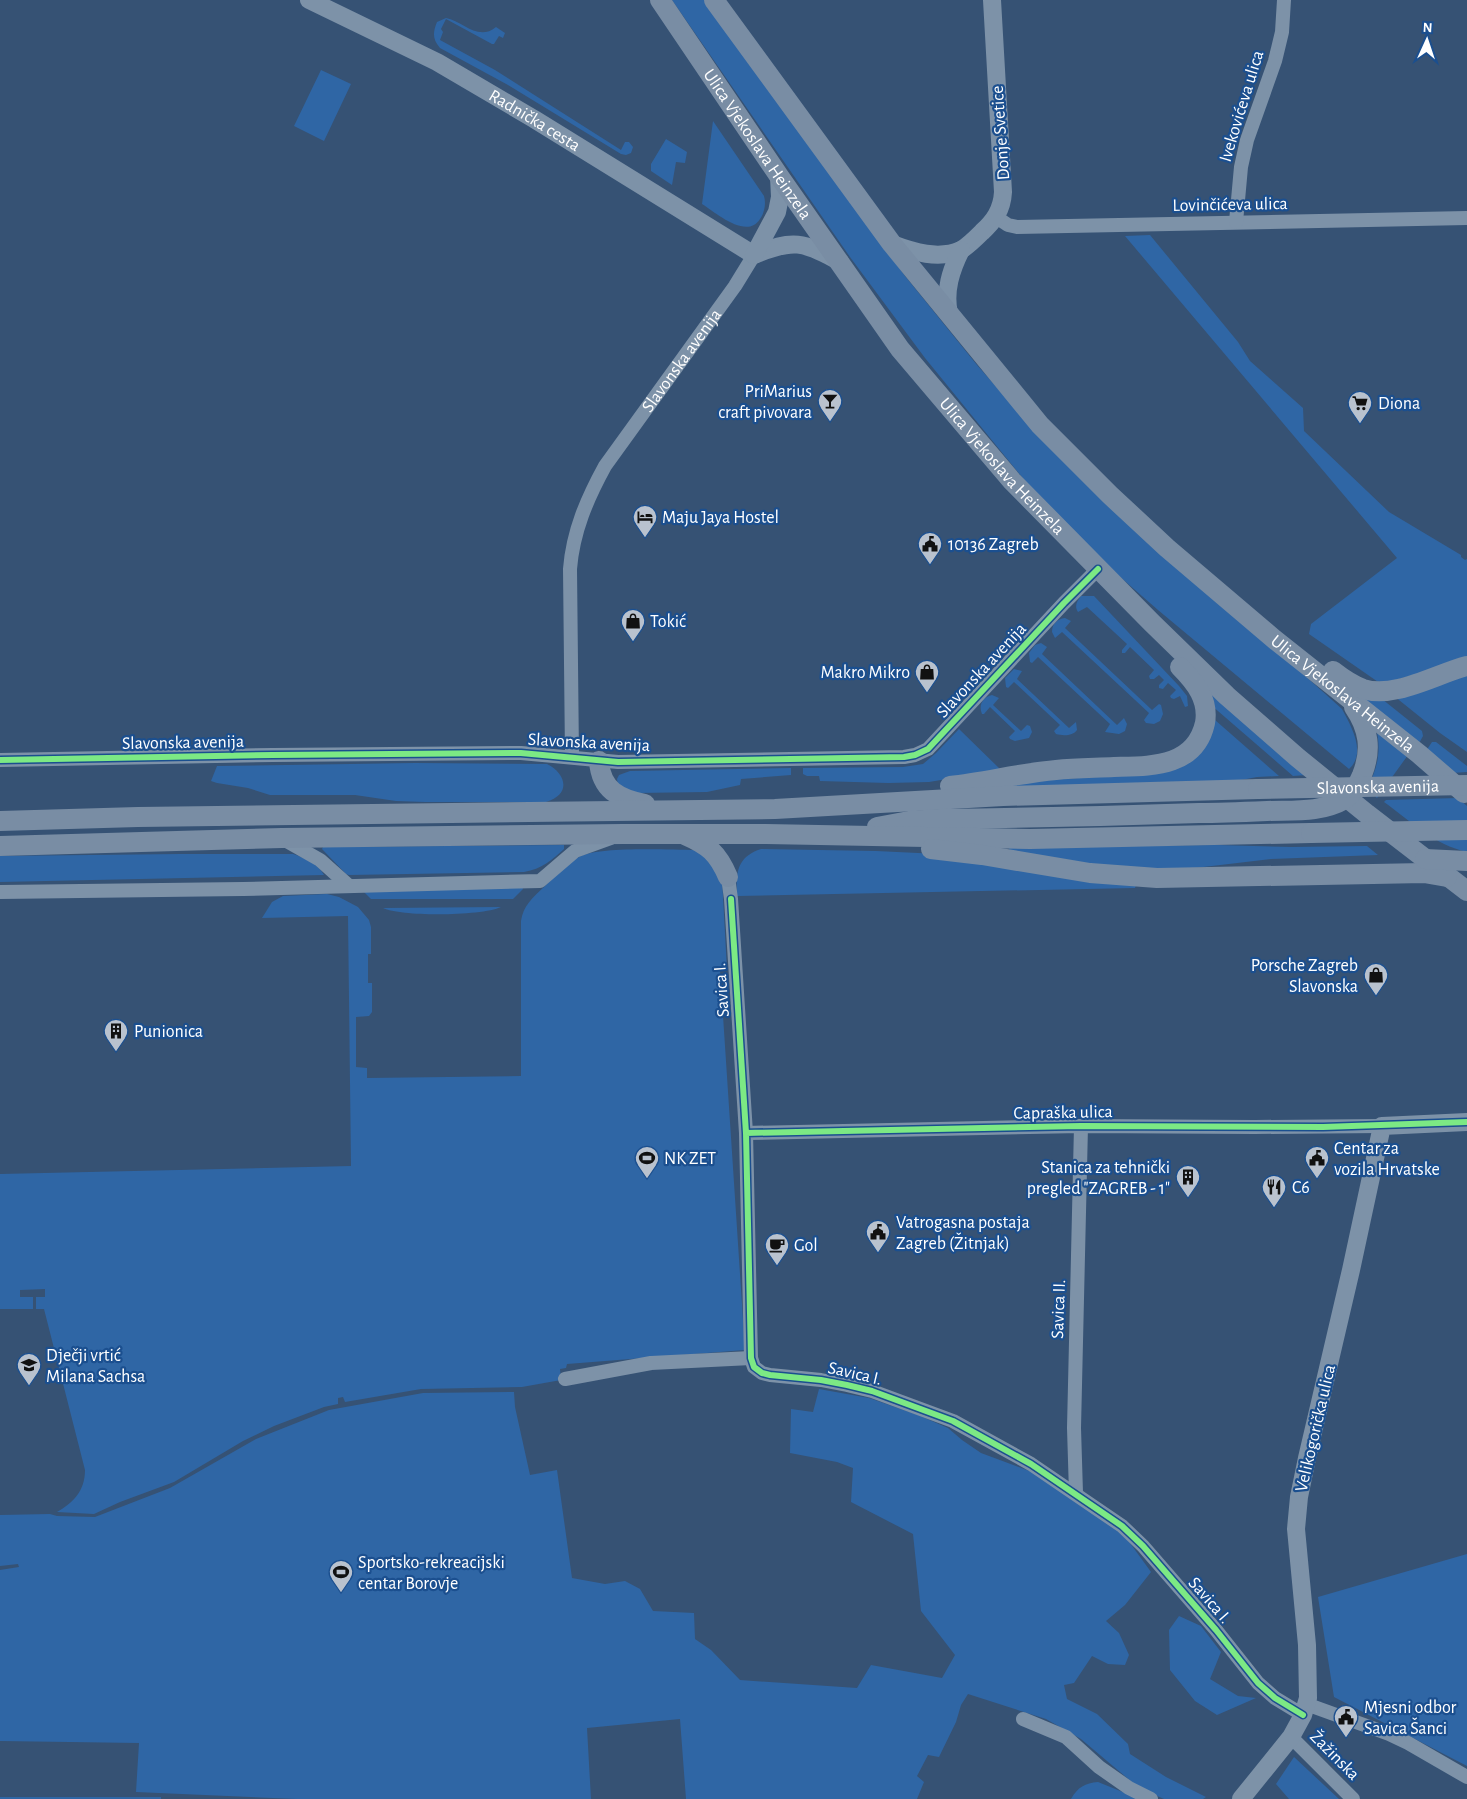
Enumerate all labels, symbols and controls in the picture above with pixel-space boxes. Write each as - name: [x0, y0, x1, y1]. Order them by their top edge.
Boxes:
- north arrow: [1402, 15, 1452, 65]
- text: N: [1422, 21, 1433, 35]
- street label: Ivekovićeva ulica: [1216, 49, 1267, 164]
- street label: Ulica Vjekoslava Heinzela: [699, 66, 814, 223]
- street label: Donje Svetice: [989, 85, 1013, 181]
- street label: Radnička cesta: [486, 87, 583, 155]
- street label: Lovinčićeva ulica: [1172, 195, 1288, 215]
- street label: Slavonska avenija: [639, 306, 725, 416]
- place label: PriMarius craft pivovara: [718, 383, 812, 422]
- bar icon: PriMarius craft pivovara: [817, 388, 843, 422]
- supermarket icon: Diona: [1347, 390, 1373, 424]
- street label: Ulica Vjekoslava Heinzela: [935, 395, 1068, 539]
- place label: Diona: [1378, 395, 1420, 413]
- hotel icon: Maju Jaya Hostel: [632, 504, 658, 538]
- place label: Maju Jaya Hostel: [662, 509, 779, 527]
- public building icon: 10136 Zagreb: [917, 531, 943, 565]
- place label: 10136 Zagreb: [948, 536, 1039, 554]
- shop icon: Tokić: [620, 608, 646, 642]
- place label: Tokić: [650, 613, 686, 631]
- street label: Slavonska avenija: [933, 620, 1030, 722]
- street label: Ulica Vjekoslava Heinzela: [1267, 632, 1417, 757]
- shop icon: Makro Mikro: [914, 659, 940, 693]
- place label: Makro Mikro: [820, 664, 910, 682]
- street label: Slavonska avenija: [527, 731, 651, 755]
- street label: Slavonska avenija: [122, 733, 244, 753]
- street label: Slavonska avenija: [1317, 778, 1439, 798]
- place label: Porsche Zagreb Slavonska: [1251, 957, 1358, 996]
- street label: Savica I.: [711, 962, 733, 1018]
- shop icon: Porsche Zagreb Slavonska: [1363, 962, 1389, 996]
- building icon: Punionica: [103, 1018, 129, 1052]
- place label: Punionica: [134, 1023, 203, 1041]
- street label: Capraška ulica: [1013, 1103, 1113, 1123]
- place label: Centar za vozila Hrvatske: [1334, 1140, 1440, 1179]
- sports icon: NK ZET: [634, 1145, 660, 1179]
- public building icon: Centar za vozila Hrvatske: [1304, 1145, 1330, 1179]
- place label: NK ZET: [664, 1150, 716, 1168]
- place label: Stanica za tehnički pregled "ZAGREB - 1": [1027, 1159, 1170, 1198]
- building icon: Stanica za tehnički pregled "ZAGREB - 1": [1175, 1164, 1201, 1198]
- restaurant icon: C6: [1261, 1174, 1287, 1208]
- place label: C6: [1292, 1179, 1310, 1197]
- place label: Vatrogasna postaja Zagreb (Žitnjak): [896, 1214, 1030, 1253]
- public building icon: Vatrogasna postaja Zagreb (Žitnjak): [865, 1219, 891, 1253]
- cafe icon: Gol: [764, 1232, 790, 1266]
- place label: Gol: [794, 1237, 818, 1255]
- street label: Savica II.: [1049, 1279, 1069, 1339]
- place label: Dječji vrtić Milana Sachsa: [46, 1347, 145, 1386]
- school or university icon: Dječji vrtić Milana Sachsa: [16, 1352, 42, 1386]
- street label: Savica I.: [826, 1359, 883, 1389]
- street label: Velikogorička ulica: [1293, 1363, 1339, 1494]
- place label: Sportsko-rekreacijski centar Borovje: [358, 1554, 505, 1593]
- sports icon: Sportsko-rekreacijski centar Borovje: [328, 1559, 354, 1593]
- street label: Savica I.: [1185, 1574, 1234, 1627]
- place label: Mjesni odbor Savica Šanci: [1364, 1699, 1457, 1738]
- public building icon: Mjesni odbor Savica Šanci: [1333, 1704, 1359, 1738]
- street label: Žažinska: [1306, 1725, 1365, 1784]

